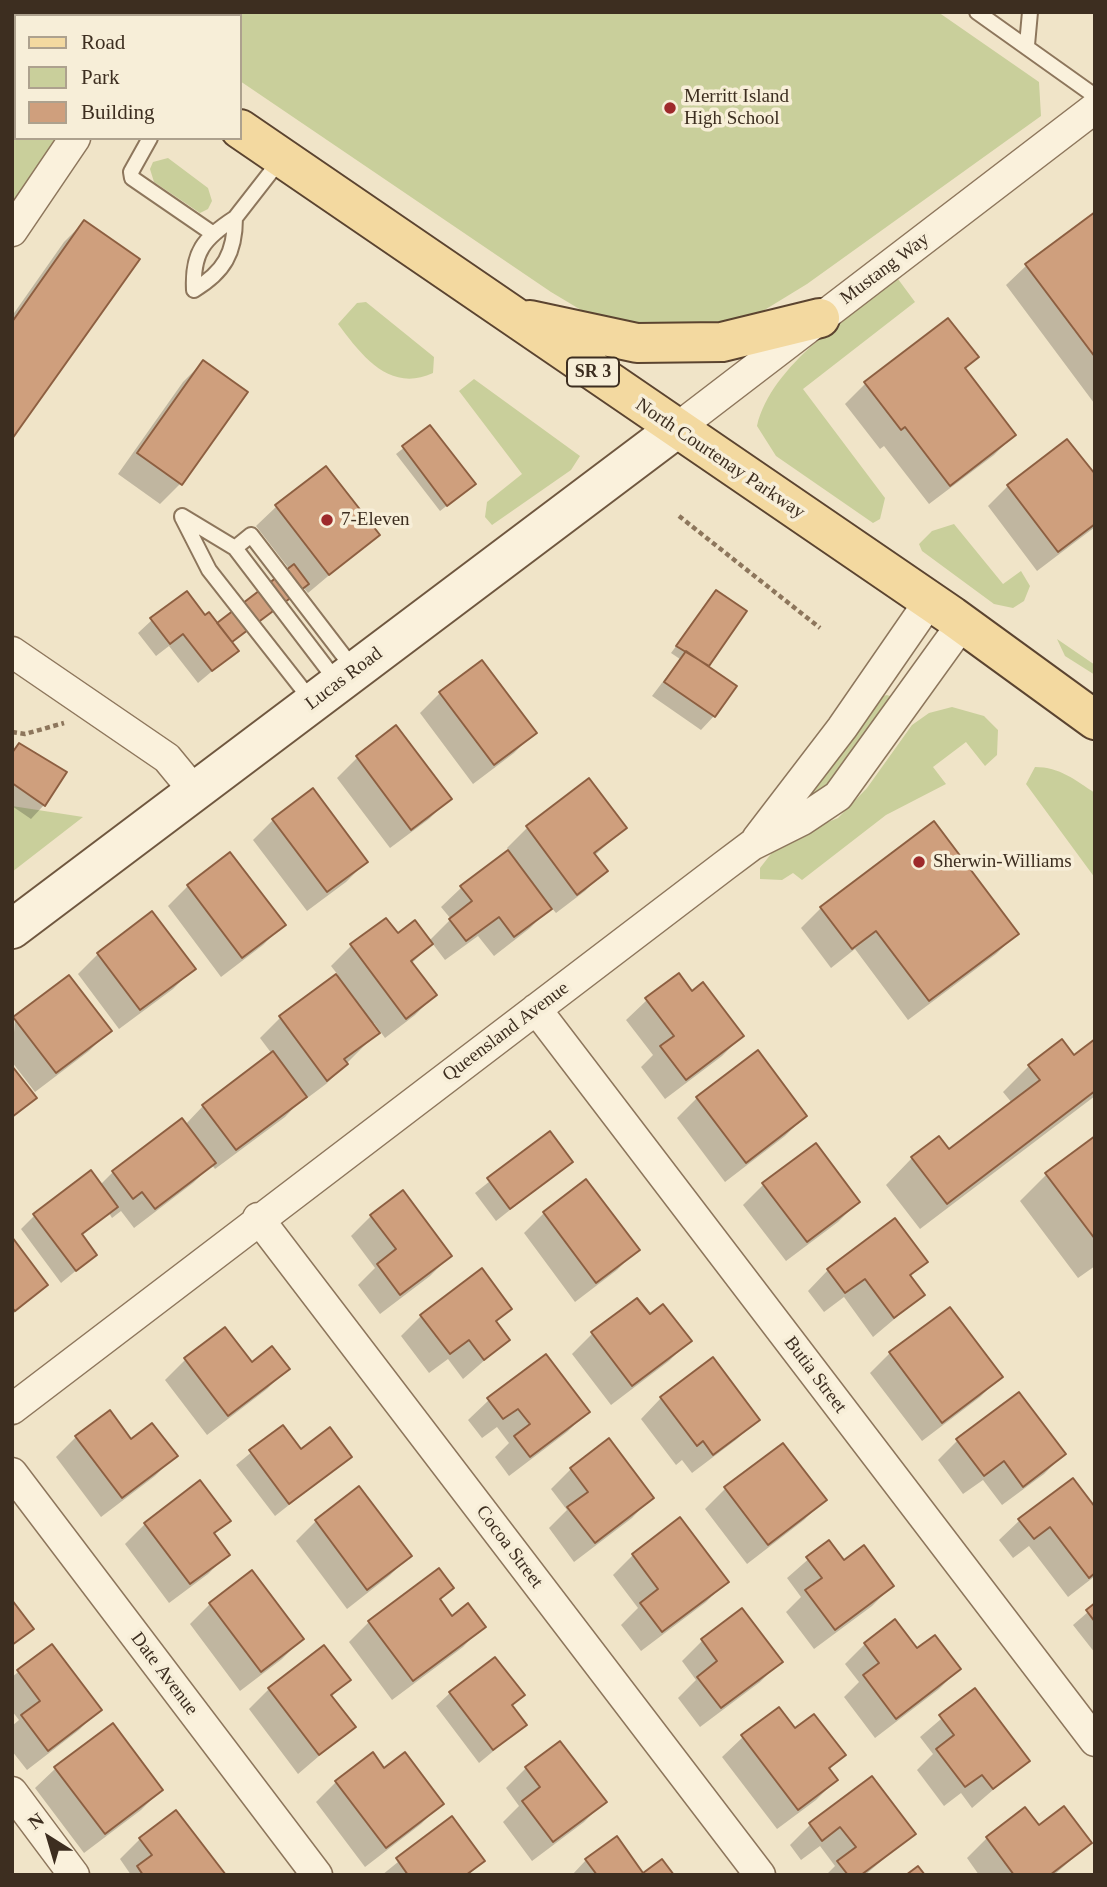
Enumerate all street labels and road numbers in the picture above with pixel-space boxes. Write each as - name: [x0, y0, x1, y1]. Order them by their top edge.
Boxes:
- street label: Mustang Way: [836, 228, 934, 310]
- road number: SR 3: [567, 358, 619, 386]
- street label: North Courtenay Parkway: [631, 394, 809, 524]
- street label: Lucas Road: [301, 643, 387, 715]
- street label: Queensland Avenue: [438, 977, 574, 1087]
- street label: Butia Street: [779, 1332, 851, 1418]
- street label: Cocoa Street: [471, 1501, 547, 1593]
- street label: Date Avenue: [125, 1628, 203, 1720]

